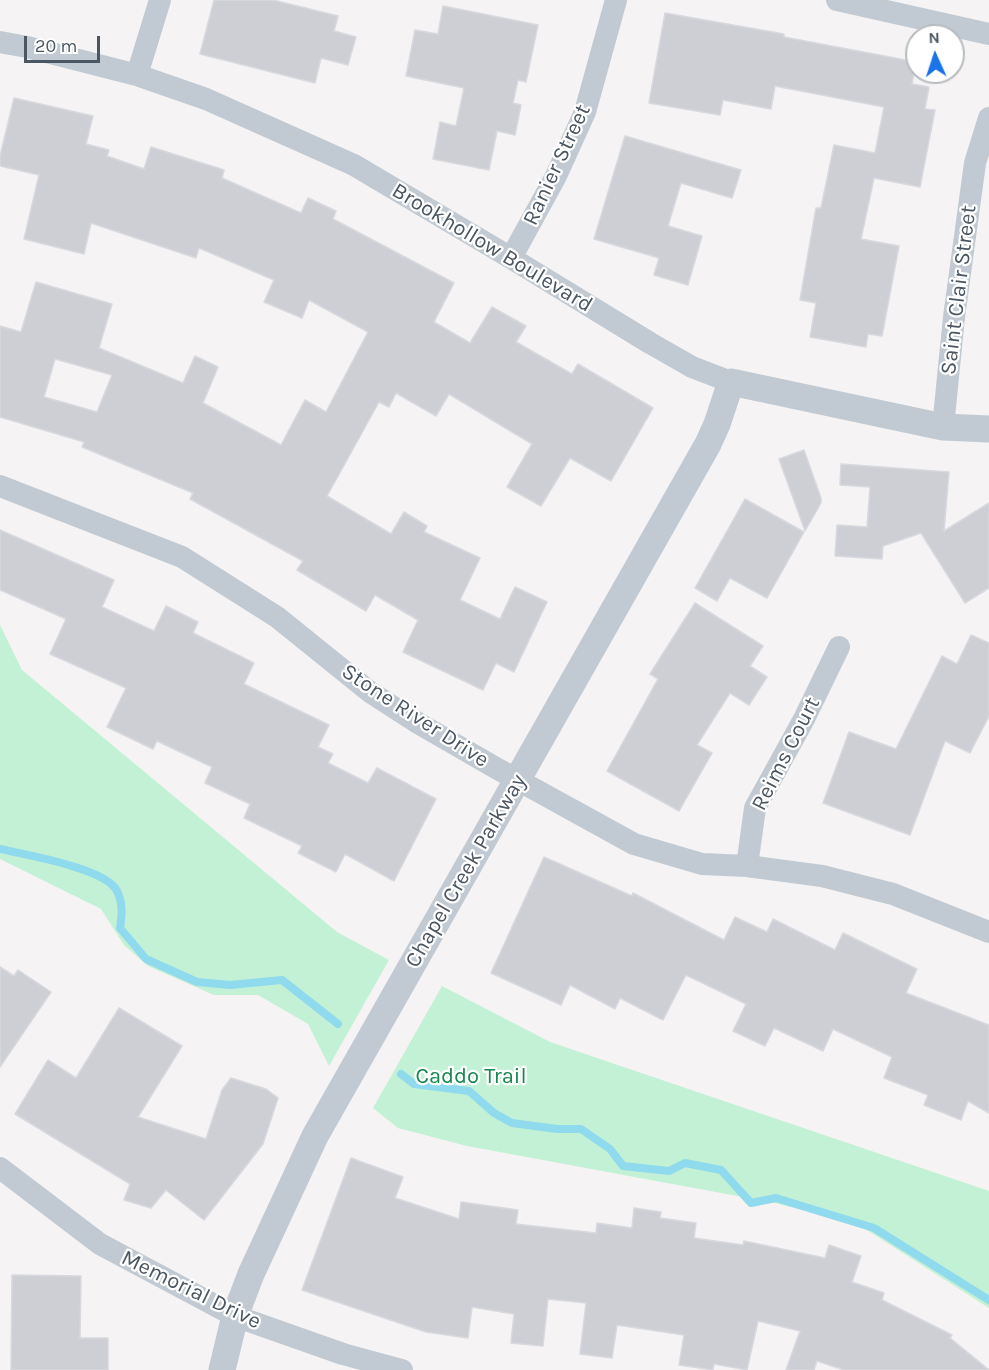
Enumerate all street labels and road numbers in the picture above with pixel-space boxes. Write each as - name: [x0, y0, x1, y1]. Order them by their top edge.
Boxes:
- street label: Ranier Street: [518, 100, 596, 230]
- street label: Brookhollow Boulevard: [387, 178, 597, 318]
- street label: Saint Clair Street: [936, 204, 982, 376]
- street label: Stone River Drive: [336, 659, 494, 773]
- street label: Reims Court: [746, 693, 826, 815]
- street label: Chapel Creek Parkway: [400, 770, 532, 972]
- street label: Memorial Drive: [117, 1245, 265, 1335]

